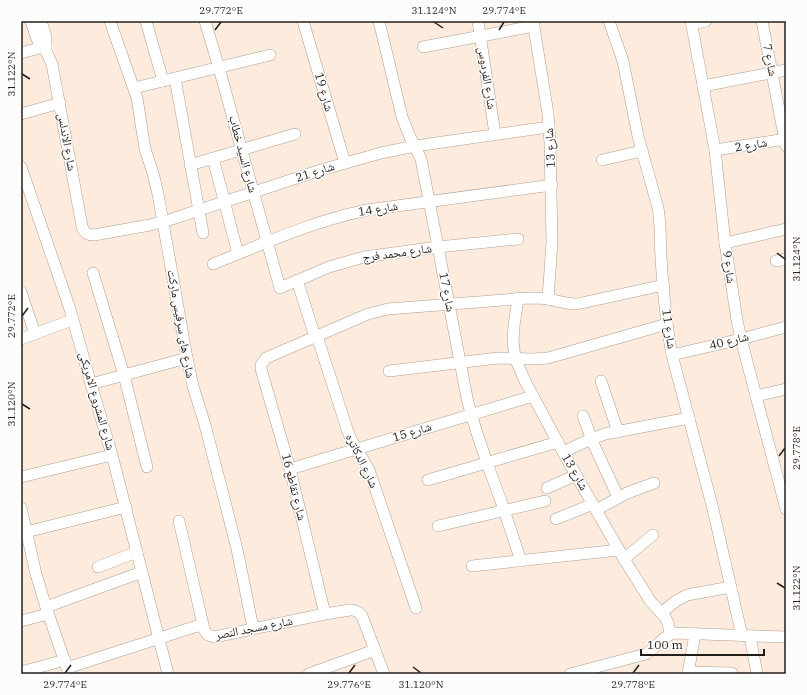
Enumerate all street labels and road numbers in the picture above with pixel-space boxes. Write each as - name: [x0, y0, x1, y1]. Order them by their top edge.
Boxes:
- street label: شارع 7: [759, 42, 781, 78]
- street label: شارع الفردوس: [474, 46, 500, 111]
- street label: شارع 19: [311, 71, 337, 114]
- street label: شارع الاندلس: [54, 112, 80, 172]
- street label: شارع السيد خطاب: [225, 114, 261, 194]
- street label: شارع 13: [541, 128, 559, 168]
- street label: شارع 2: [734, 135, 769, 155]
- street label: شارع 21: [293, 158, 337, 186]
- street label: شارع 14: [357, 198, 399, 220]
- street label: شارع محمد فرج: [361, 240, 433, 266]
- street label: شارع 9: [719, 250, 739, 284]
- street label: شارع هاى سرفيس ماركت: [164, 268, 198, 380]
- street label: شارع 17: [435, 271, 459, 313]
- street label: شارع 11: [658, 308, 680, 350]
- street label: شارع 40: [708, 328, 750, 354]
- street label: شارع المشروع الامريكى: [75, 350, 119, 452]
- street label: شارع 15: [391, 418, 434, 446]
- street label: شارع الدكاتره: [342, 431, 382, 491]
- street label: شارع 13: [558, 451, 592, 493]
- street label: شارع تقاطع 16: [278, 452, 310, 522]
- street label: شارع مسجد النصر: [213, 613, 294, 644]

